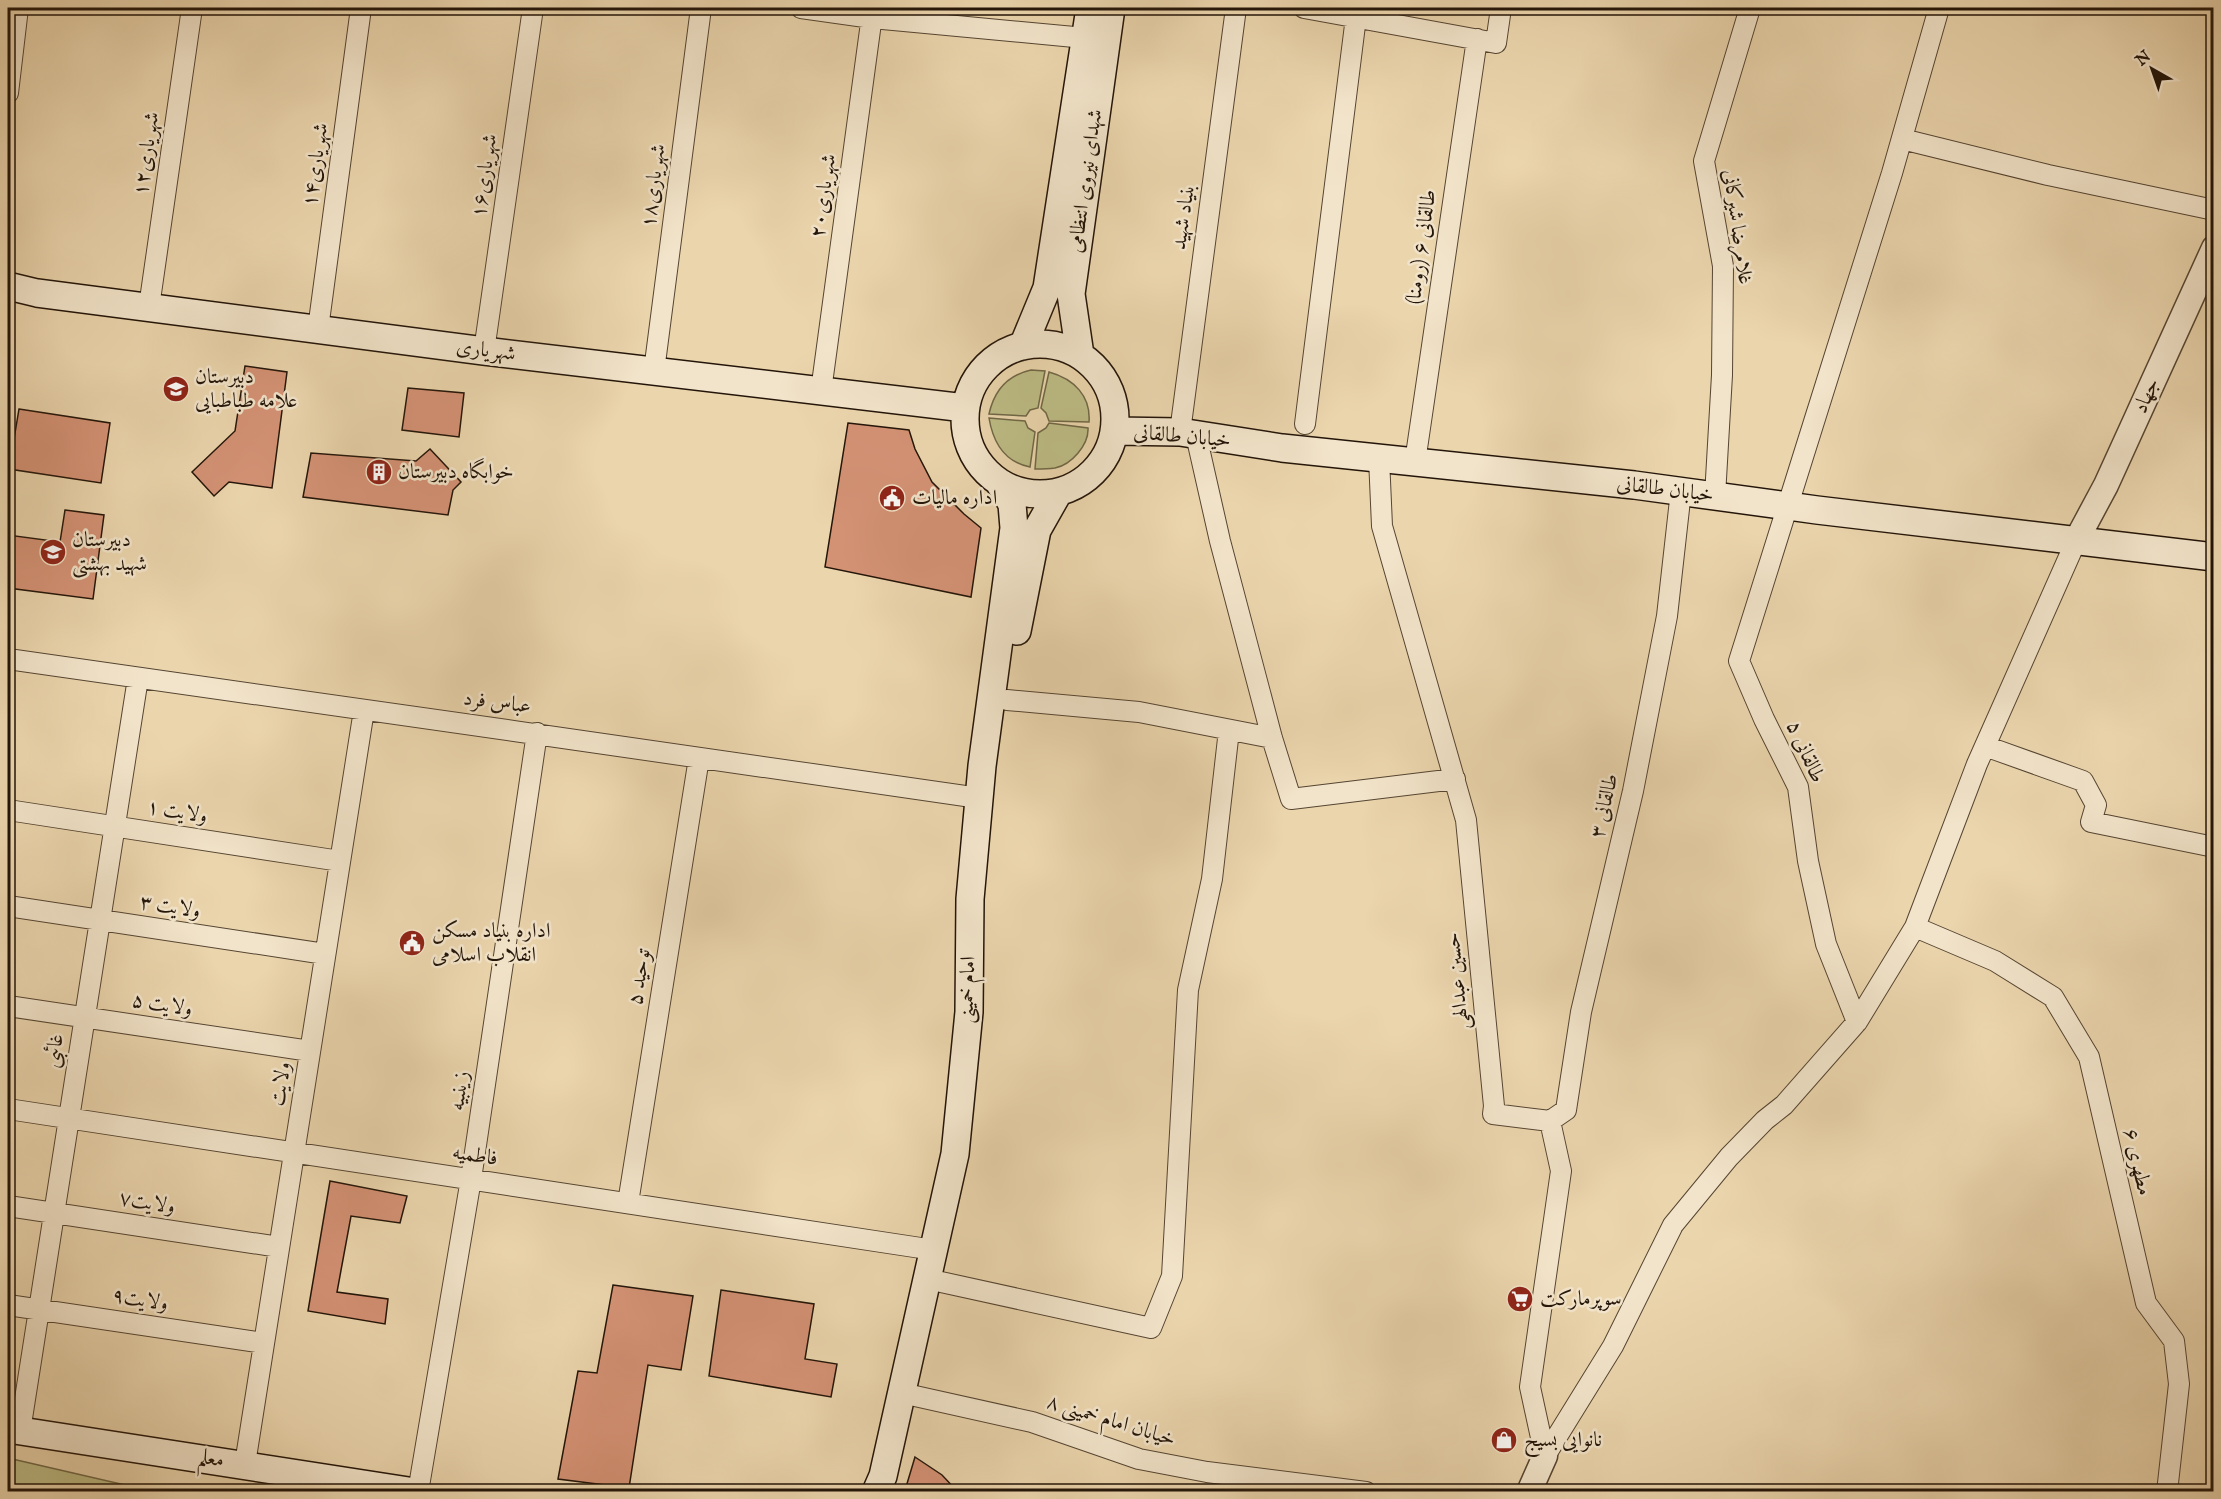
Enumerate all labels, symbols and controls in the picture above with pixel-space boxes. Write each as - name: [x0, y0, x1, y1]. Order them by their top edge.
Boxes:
- north arrow: [2122, 39, 2182, 99]
- text: N: [2131, 47, 2155, 72]
- street label: شهدای نیروی انتظامی: [1063, 107, 1109, 255]
- street label: شهریاری۱۲: [128, 110, 166, 198]
- street label: شهریاری۱۴: [297, 121, 335, 209]
- street label: شهریاری۱۶: [466, 132, 504, 220]
- street label: شهریاری۱۸: [635, 142, 673, 230]
- street label: شهریاری۲۰: [805, 152, 843, 240]
- street label: غلامرضا شیرکانی: [1716, 168, 1758, 286]
- street label: بنیاد شهید: [1166, 182, 1202, 252]
- street label: طالقانی ۶ (رومنا): [1401, 188, 1443, 306]
- street label: شهریاری: [455, 334, 517, 368]
- place label: دبیرستان علامه طباطبایی: [195, 364, 298, 415]
- school or university icon: دبیرستان علامه طباطبایی: [161, 374, 191, 404]
- street label: جهاد: [2127, 374, 2167, 418]
- street label: خیابان طالقانی: [1132, 419, 1232, 455]
- building icon: خوابگاه دبیرستان: [364, 457, 394, 487]
- place label: خوابگاه دبیرستان: [398, 458, 514, 486]
- street label: خیابان طالقانی: [1615, 471, 1715, 509]
- public building icon: اداره مالیات: [877, 483, 907, 513]
- place label: اداره مالیات: [912, 485, 997, 512]
- place label: دبیرستان شهید بهشتی: [72, 527, 147, 578]
- school or university icon: دبیرستان شهید بهشتی: [38, 537, 68, 567]
- street label: عباس فرد: [461, 685, 533, 721]
- street label: طالقانی ۵: [1779, 717, 1831, 787]
- street label: طالقانی ۳: [1584, 771, 1626, 841]
- street label: ولایت ۱: [145, 794, 209, 830]
- street label: ولایت ۳: [138, 889, 202, 925]
- place label: اداره بنیاد مسکن انقلاب اسلامی: [432, 918, 551, 969]
- public building icon: اداره بنیاد مسکن انقلاب اسلامی: [397, 928, 427, 958]
- street label: حسین عبدالهی: [1439, 931, 1477, 1031]
- street label: توحید ۵: [622, 946, 658, 1007]
- street label: امام خمینی: [953, 956, 986, 1024]
- street label: ولایت ۵: [130, 987, 194, 1023]
- street label: غائبی: [39, 1032, 71, 1070]
- street label: ولایت: [264, 1060, 298, 1108]
- street label: زینبیه: [444, 1069, 476, 1113]
- street label: مطهری ۶: [2116, 1126, 2158, 1198]
- street label: فاطمیه: [450, 1139, 500, 1173]
- street label: ولایت۷: [117, 1185, 177, 1221]
- street label: ولایت۹: [110, 1282, 170, 1318]
- supermarket icon: سوپرمارکت: [1505, 1284, 1535, 1314]
- place label: سوپرمارکت: [1540, 1286, 1622, 1313]
- street label: خیابان امام خمینی ۸: [1042, 1389, 1179, 1456]
- shop icon: نانوایی بسیج: [1489, 1425, 1519, 1455]
- place label: نانوایی بسیج: [1524, 1427, 1602, 1458]
- street label: معلم: [195, 1444, 226, 1480]

